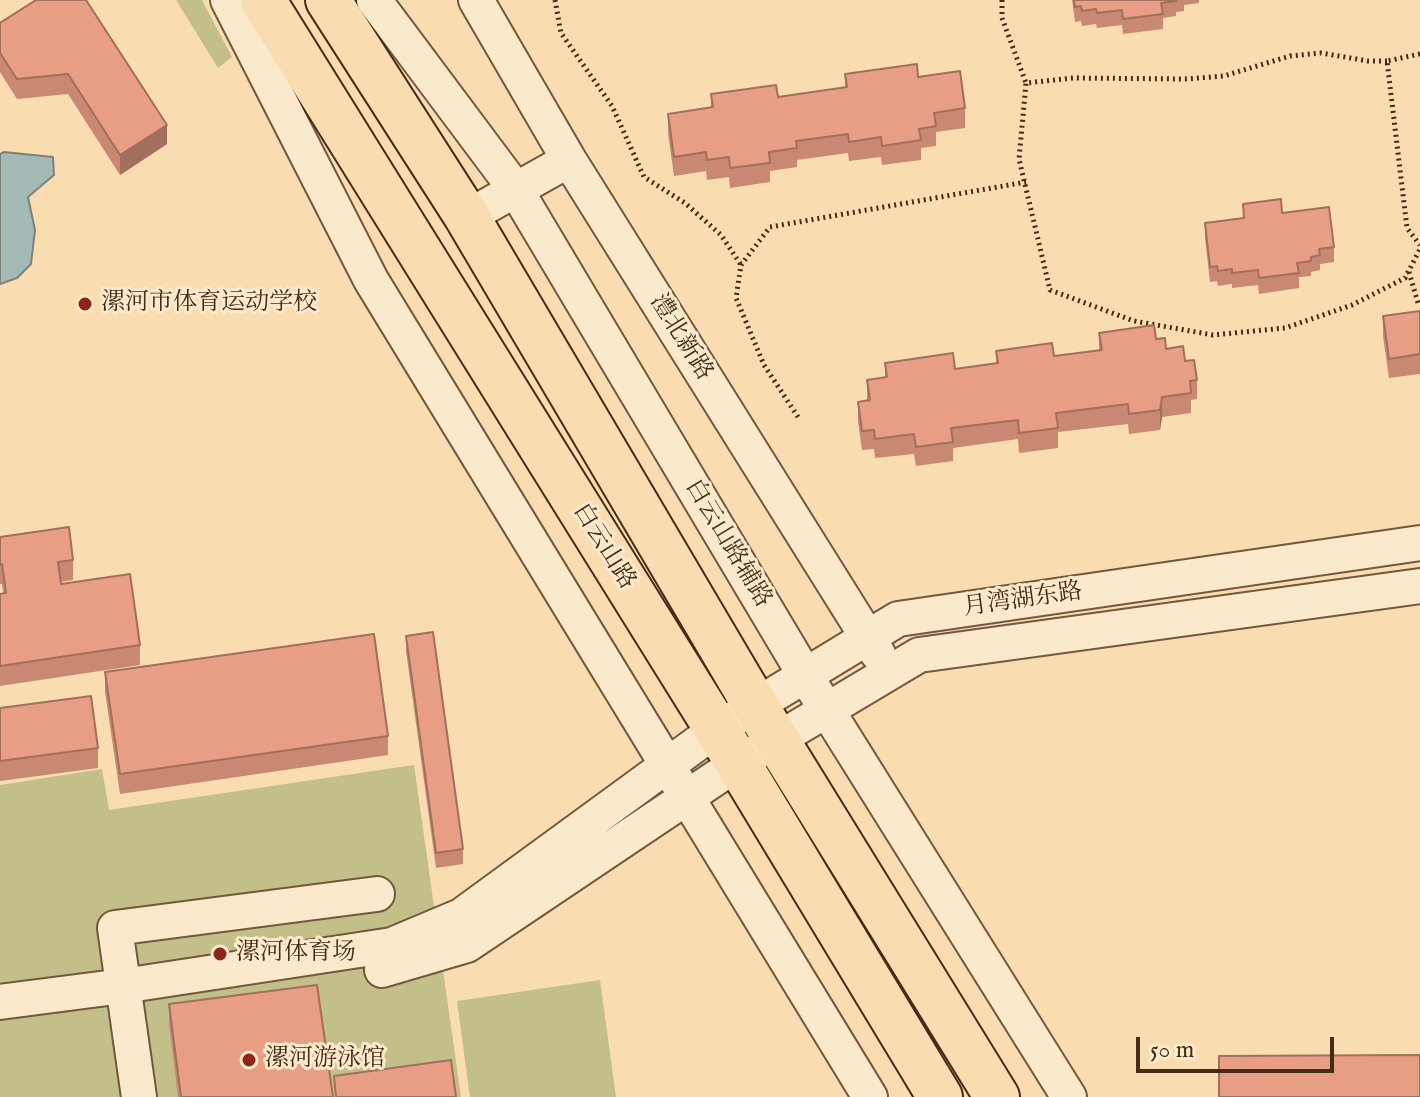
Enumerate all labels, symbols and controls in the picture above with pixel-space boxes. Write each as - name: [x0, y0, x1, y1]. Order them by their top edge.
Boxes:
- place label: 漯河市体育运动学校: [101, 290, 317, 318]
- street label: 澧北新路: [642, 290, 718, 386]
- marker: 漯河市体育运动学校: [76, 295, 94, 313]
- street label: 白云山路辅路: [678, 475, 776, 613]
- street label: 白云山路: [565, 499, 641, 595]
- street label: 月湾湖东路: [962, 578, 1084, 624]
- place label: 漯河体育场: [236, 940, 356, 968]
- marker: 漯河体育场: [211, 945, 229, 963]
- scale bar: [1140, 1021, 1338, 1071]
- text: 50 m: [1150, 1035, 1194, 1066]
- place label: 漯河游泳馆: [265, 1046, 385, 1074]
- marker: 漯河游泳馆: [240, 1051, 258, 1069]

